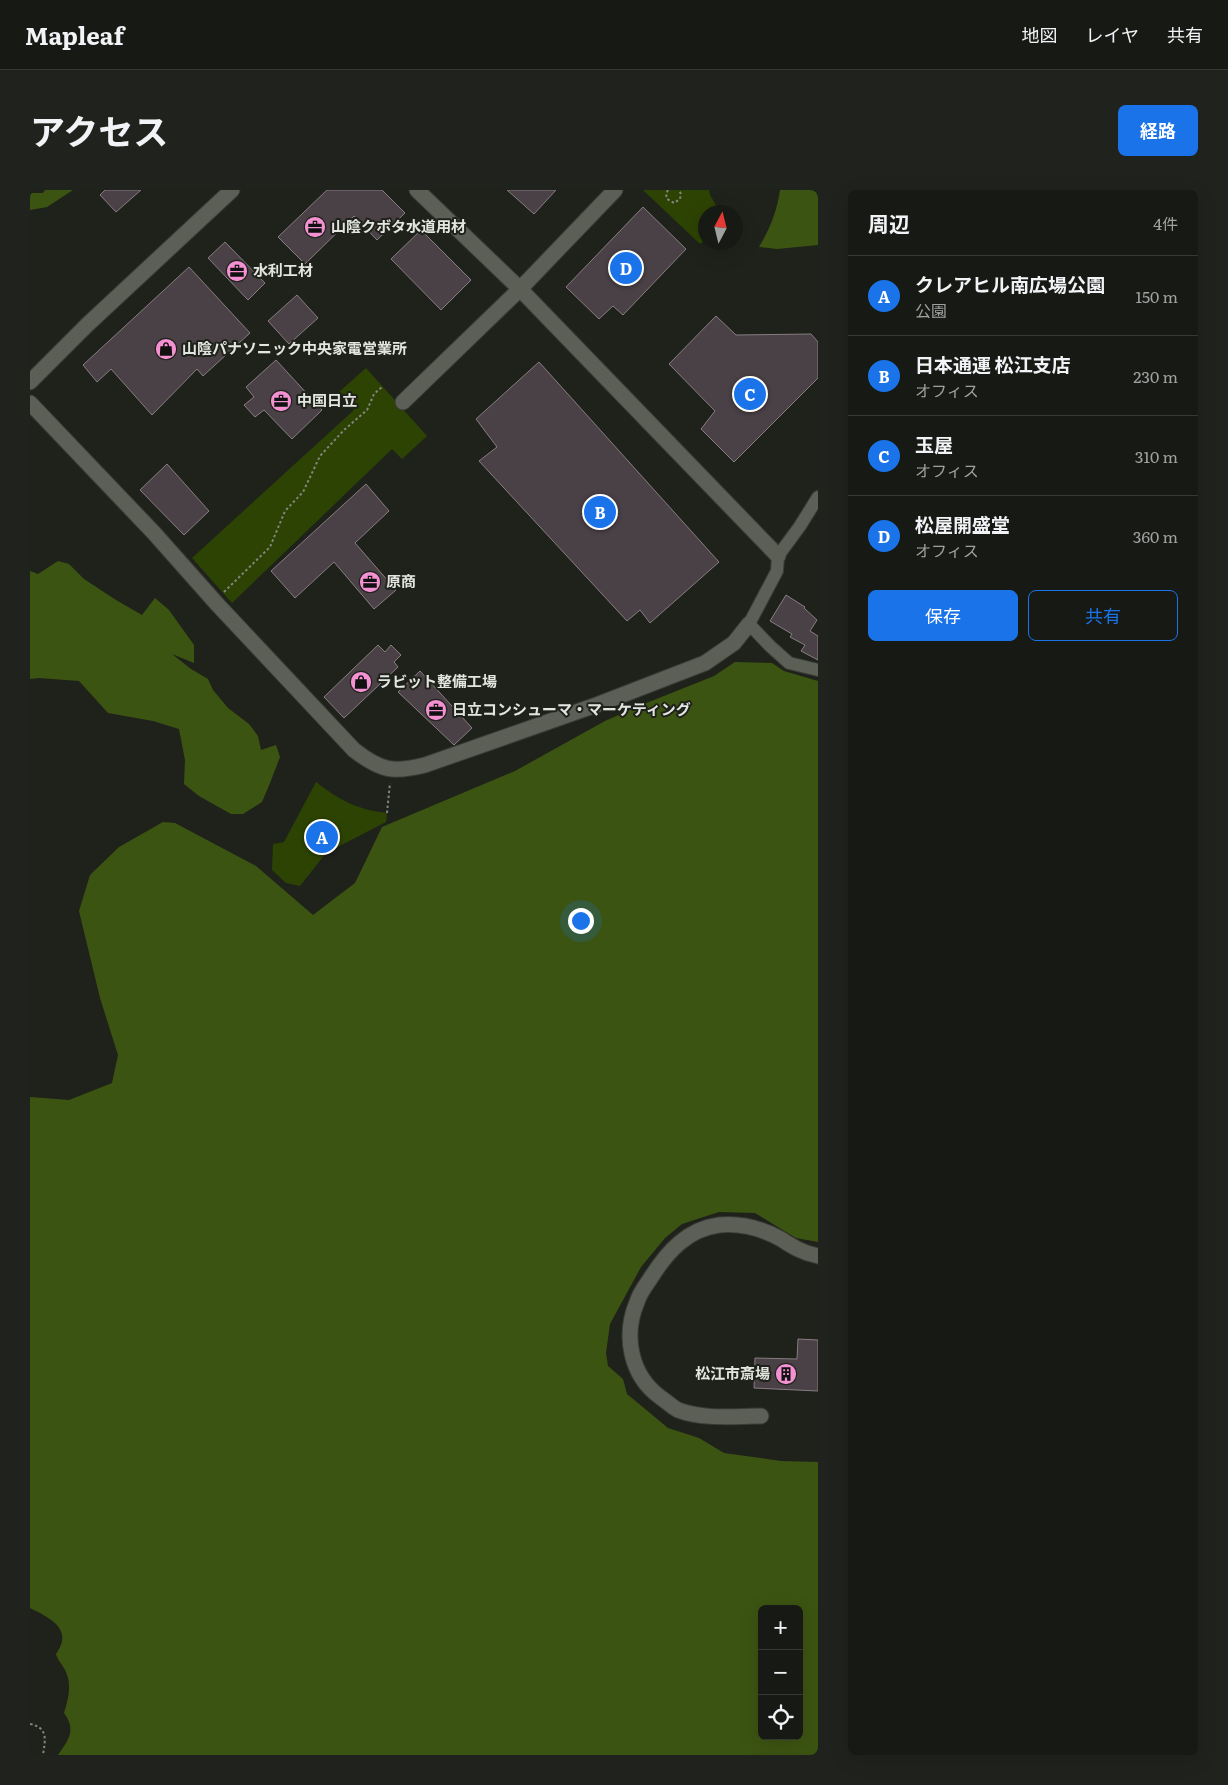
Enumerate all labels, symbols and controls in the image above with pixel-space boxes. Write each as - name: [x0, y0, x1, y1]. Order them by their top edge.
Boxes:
- text: Mapleaf: [25, 17, 124, 52]
- text: 地図: [1022, 21, 1058, 48]
- text: レイヤ: [1086, 21, 1139, 48]
- text: 共有: [1167, 21, 1203, 48]
- text: アクセス: [30, 104, 168, 156]
- button: 経路: [1118, 105, 1198, 156]
- north arrow: [698, 205, 743, 250]
- text: 周辺: [868, 207, 910, 238]
- text: 4件: [1153, 211, 1178, 235]
- place label: 山陰クボタ水道用材: [331, 214, 466, 237]
- office icon: 山陰クボタ水道用材: [303, 215, 327, 239]
- pin: D: [610, 249, 642, 287]
- place label: 水利工材: [253, 258, 313, 281]
- office icon: 水利工材: [225, 259, 249, 283]
- text: クレアヒル南広場公園: [915, 270, 1105, 298]
- text: A: [878, 284, 890, 308]
- text: 150 m: [1135, 284, 1178, 308]
- text: 公園: [915, 298, 947, 322]
- place label: 山陰パナソニック中央家電営業所: [182, 336, 407, 359]
- shop icon: 山陰パナソニック中央家電営業所: [154, 337, 178, 361]
- text: 日本通運 松江支店: [915, 350, 1071, 378]
- text: B: [878, 364, 890, 388]
- text: 230 m: [1133, 364, 1178, 388]
- pin: C: [734, 375, 766, 413]
- text: オフィス: [915, 378, 979, 402]
- place label: 中国日立: [297, 388, 357, 411]
- office icon: 中国日立: [269, 389, 293, 413]
- text: 玉屋: [915, 430, 953, 458]
- text: C: [878, 444, 890, 468]
- text: 310 m: [1135, 444, 1178, 468]
- text: オフィス: [915, 458, 979, 482]
- pin: B: [584, 493, 616, 531]
- text: 松屋開盛堂: [915, 510, 1010, 538]
- text: D: [878, 524, 890, 548]
- text: 360 m: [1133, 524, 1178, 548]
- text: オフィス: [915, 538, 979, 562]
- place label: 原商: [386, 569, 416, 592]
- office icon: 原商: [358, 570, 382, 594]
- button: 保存: [868, 590, 1018, 641]
- button: 共有: [1028, 590, 1178, 641]
- place label: ラビット整備工場: [377, 669, 497, 692]
- shop icon: ラビット整備工場: [349, 670, 373, 694]
- place label: 日立コンシューマ・マーケティング: [452, 697, 691, 720]
- office icon: 日立コンシューマ・マーケティング: [424, 698, 448, 722]
- pin: A: [306, 818, 338, 856]
- your location: [568, 908, 594, 934]
- place label: 松江市斎場: [695, 1361, 770, 1384]
- building icon: 松江市斎場: [774, 1362, 798, 1386]
- map controls: [758, 1605, 803, 1740]
- button: +: [758, 1605, 803, 1650]
- button: −: [758, 1650, 803, 1695]
- button: locate: [758, 1695, 803, 1740]

